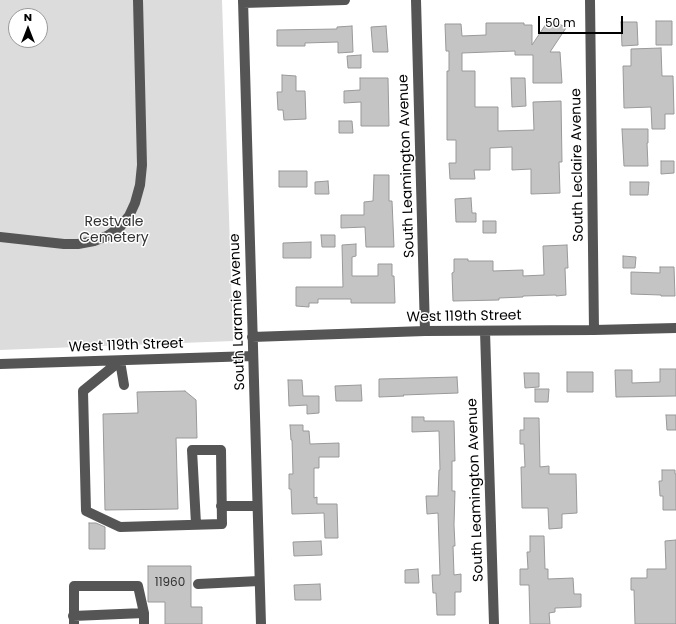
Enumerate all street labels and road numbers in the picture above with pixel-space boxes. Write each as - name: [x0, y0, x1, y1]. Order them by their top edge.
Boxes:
- street label: South Leamington Avenue: [395, 74, 419, 258]
- street label: South Leclaire Avenue: [568, 88, 588, 242]
- street label: South Laramie Avenue: [227, 233, 249, 391]
- street label: West 119th Street: [406, 308, 522, 326]
- street label: West 119th Street: [68, 336, 184, 356]
- street label: South Leamington Avenue: [464, 398, 488, 582]

